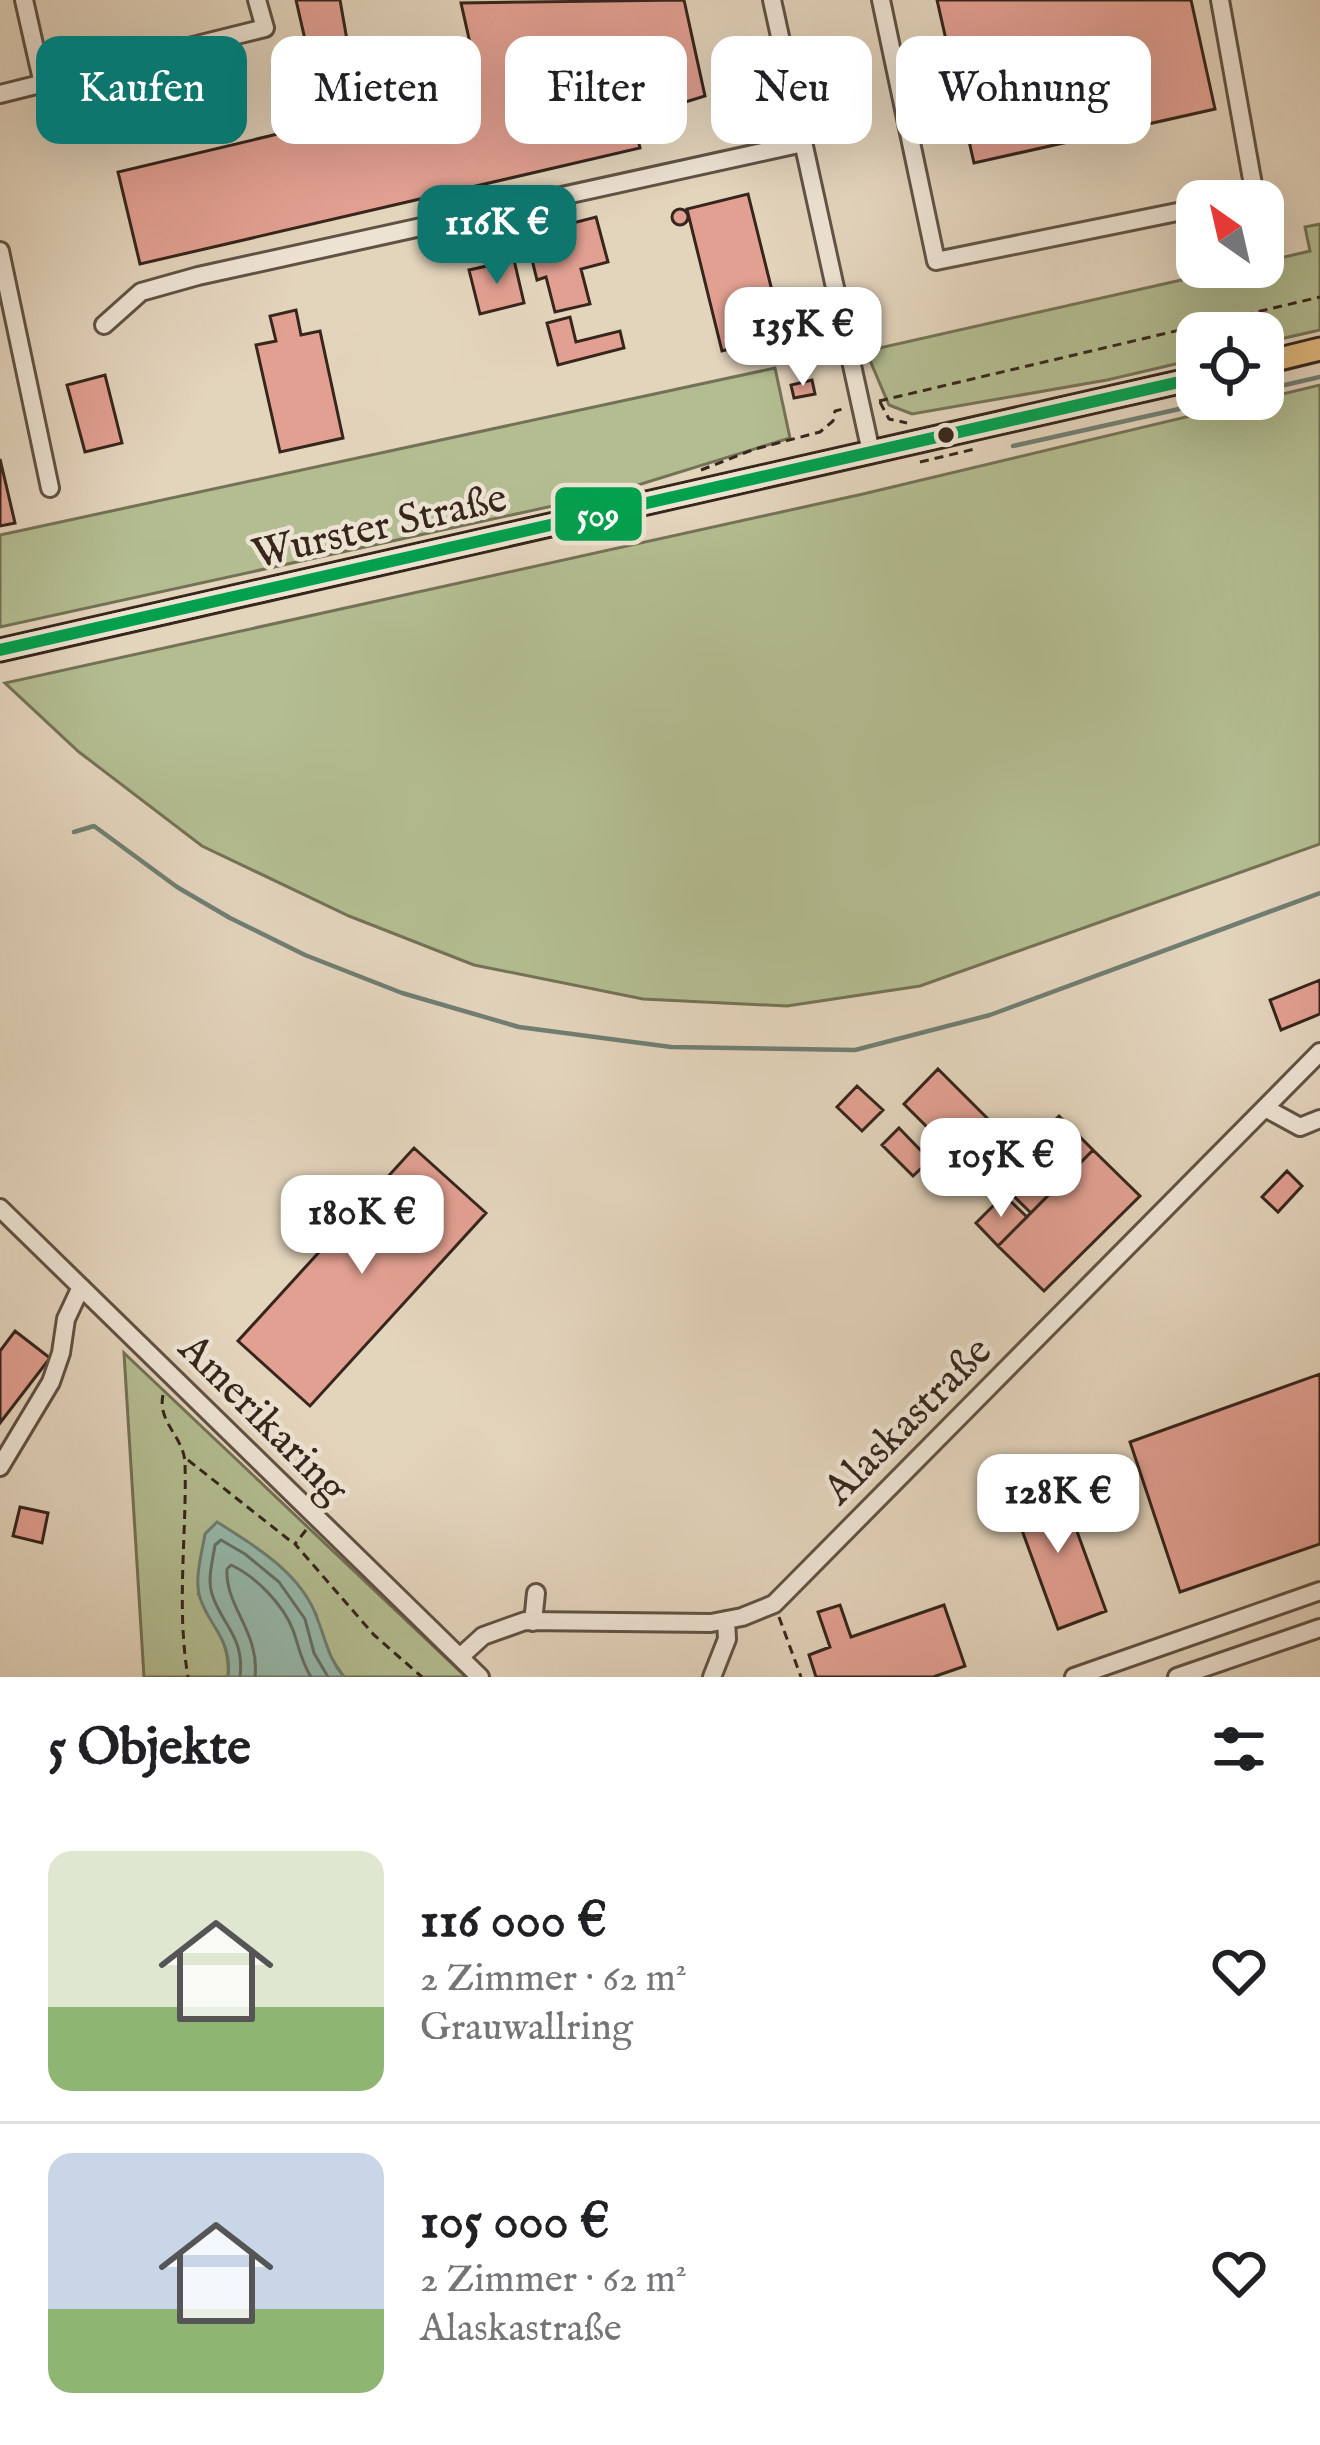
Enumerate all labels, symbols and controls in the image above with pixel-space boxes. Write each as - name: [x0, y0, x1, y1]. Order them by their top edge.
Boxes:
- chip: Kaufen: [36, 36, 247, 144]
- chip: Mieten: [271, 36, 481, 144]
- chip: Filter: [505, 36, 687, 144]
- chip: Neu: [711, 36, 872, 144]
- chip: Wohnung: [896, 36, 1151, 144]
- north arrow: [1176, 180, 1284, 288]
- map controls: [1176, 180, 1284, 420]
- pin: 116K €: [399, 185, 595, 287]
- text: 116K €: [444, 199, 550, 248]
- pin: 135K €: [705, 287, 901, 389]
- text: 135K €: [752, 301, 854, 350]
- button: locate: [1176, 312, 1284, 420]
- unlabelled marker: [935, 424, 957, 446]
- street label: Wurster Straße: [247, 472, 512, 582]
- line badge: 509: [553, 485, 644, 543]
- text: 509: [577, 496, 619, 538]
- pin: 105K €: [903, 1118, 1099, 1220]
- text: 105K €: [947, 1132, 1055, 1181]
- pin: 180K €: [264, 1175, 460, 1277]
- text: 180K €: [308, 1189, 416, 1238]
- street label: Amerikaring: [166, 1323, 360, 1517]
- street label: Alaskastraße: [812, 1326, 1004, 1518]
- pin: 128K €: [960, 1454, 1156, 1556]
- text: 128K €: [1004, 1468, 1112, 1517]
- icon: filters: [1206, 1716, 1272, 1782]
- text: 5 Objekte: [48, 1717, 251, 1782]
- text: 116 000 €: [420, 1890, 607, 1955]
- icon: home: [144, 1899, 288, 2043]
- icon: heart: [1206, 1938, 1272, 2004]
- text: 2 Zimmer · 62 m²: [420, 1955, 687, 2004]
- text: Grauwallring: [420, 2004, 633, 2053]
- text: 105 000 €: [420, 2191, 610, 2256]
- icon: home: [144, 2201, 288, 2345]
- icon: heart: [1206, 2240, 1272, 2306]
- text: 2 Zimmer · 62 m²: [420, 2256, 687, 2305]
- text: Alaskastraße: [420, 2305, 622, 2354]

